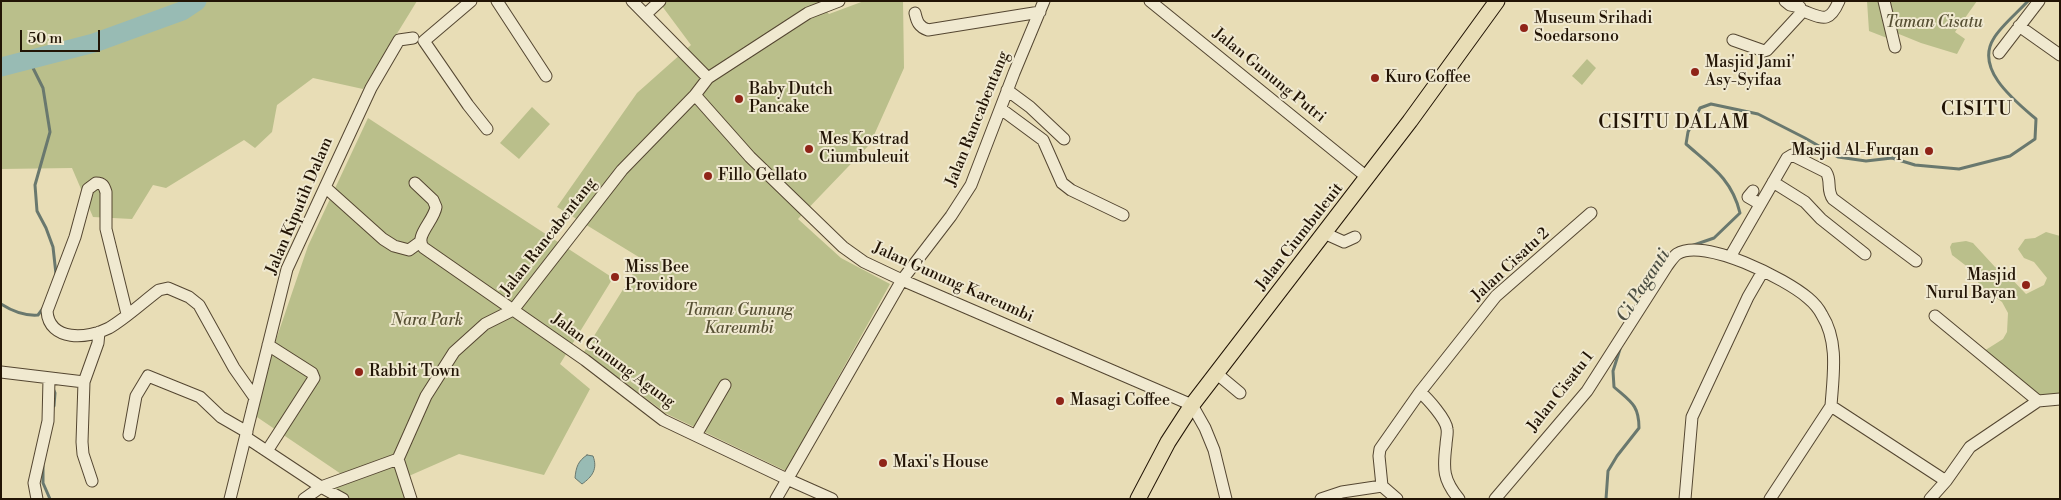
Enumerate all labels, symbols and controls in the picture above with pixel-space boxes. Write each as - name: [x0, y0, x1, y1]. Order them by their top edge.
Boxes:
- place label: Museum Srihadi Soedarsono: [1534, 9, 1652, 47]
- park label: Taman Cisatu: [1885, 13, 1983, 33]
- scale bar: [22, 20, 102, 52]
- marker: Museum Srihadi Soedarsono: [1518, 22, 1530, 34]
- street label: Jalan Gunung Putri: [1209, 25, 1329, 127]
- text: 50 m: [28, 29, 62, 48]
- street label: Jalan Rancabentang: [942, 48, 1014, 190]
- place label: Masjid Jami' Asy-Syifaa: [1705, 53, 1795, 91]
- marker: Masjid Jami' Asy-Syifaa: [1689, 66, 1701, 78]
- place label: Kuro Coffee: [1385, 68, 1471, 88]
- marker: Kuro Coffee: [1369, 72, 1381, 84]
- place label: Baby Dutch Pancake: [749, 80, 833, 118]
- marker: Baby Dutch Pancake: [733, 93, 745, 105]
- district label: CISITU: [1940, 99, 2014, 121]
- district label: CISITU DALAM: [1597, 112, 1751, 134]
- place label: Mes Kostrad Ciumbuleuit: [819, 130, 909, 168]
- street label: Jalan Kiputih Dalam: [262, 135, 338, 277]
- place label: Masjid Al-Furqan: [1792, 141, 1919, 161]
- marker: Mes Kostrad Ciumbuleuit: [803, 143, 815, 155]
- marker: Masjid Al-Furqan: [1923, 145, 1935, 157]
- place label: Fillo Gellato: [718, 166, 807, 186]
- marker: Fillo Gellato: [702, 170, 714, 182]
- street label: Jalan Rancabentang: [497, 174, 601, 300]
- street label: Jalan Ciumbuleuit: [1252, 180, 1348, 294]
- street label: Jalan Cisatu 2: [1468, 224, 1554, 306]
- street label: Jalan Gunung Kareumbi: [870, 239, 1036, 327]
- water label: Ci Paganti: [1613, 246, 1675, 326]
- place label: Miss Bee Providore: [625, 258, 698, 296]
- place label: Masjid Nurul Bayan: [1926, 266, 2016, 304]
- marker: Miss Bee Providore: [609, 271, 621, 283]
- marker: Masjid Nurul Bayan: [2020, 279, 2032, 291]
- park label: Taman Gunung Kareumbi: [685, 301, 793, 339]
- street label: Jalan Gunung Agung: [548, 310, 678, 412]
- park label: Nara Park: [391, 311, 463, 331]
- street label: Jalan Cisatu 1: [1524, 348, 1598, 436]
- place label: Rabbit Town: [369, 362, 460, 382]
- marker: Rabbit Town: [353, 366, 365, 378]
- place label: Masagi Coffee: [1070, 391, 1170, 411]
- marker: Masagi Coffee: [1054, 395, 1066, 407]
- place label: Maxi's House: [893, 453, 989, 473]
- marker: Maxi's House: [877, 457, 889, 469]

